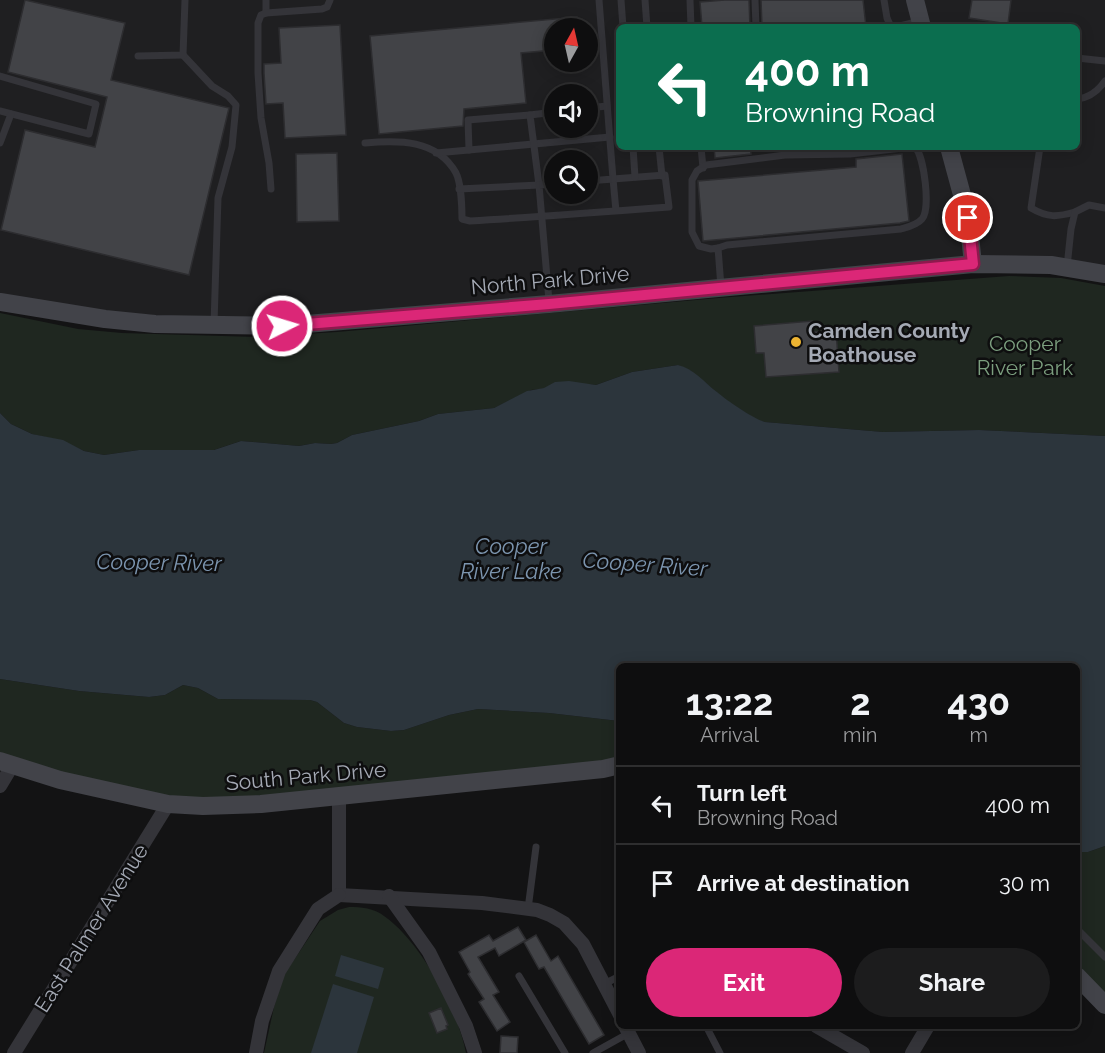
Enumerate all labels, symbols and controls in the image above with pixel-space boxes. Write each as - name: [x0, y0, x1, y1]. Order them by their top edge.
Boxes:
- north arrow: [544, 18, 598, 72]
- map controls: [544, 18, 598, 204]
- text: 400 m: [745, 47, 870, 96]
- icon: left: [646, 48, 724, 126]
- button: sound: [544, 84, 598, 138]
- text: Browning Road: [745, 97, 935, 128]
- button: search: [544, 150, 598, 204]
- pin: [942, 192, 993, 243]
- icon: arrive: [951, 201, 984, 234]
- street label: North Park Drive: [470, 261, 630, 299]
- position arrow: [250, 294, 314, 358]
- place label: Camden County Boathouse: [808, 318, 971, 367]
- park label: Cooper River Park: [977, 331, 1073, 380]
- marker: Camden County Boathouse: [789, 335, 803, 349]
- water label: Cooper River Lake: [460, 533, 562, 584]
- water label: Cooper River: [582, 547, 710, 581]
- water label: Cooper River: [96, 548, 223, 576]
- text: 13:22: [686, 681, 773, 723]
- text: 2: [850, 681, 870, 723]
- text: 430: [947, 681, 1010, 723]
- text: Arrival: [700, 723, 759, 747]
- text: min: [843, 723, 878, 747]
- text: m: [970, 723, 988, 747]
- street label: South Park Drive: [225, 757, 387, 795]
- text: Turn left: [697, 780, 787, 806]
- icon: left: [646, 789, 679, 822]
- text: 400 m: [985, 792, 1050, 818]
- text: Browning Road: [697, 806, 838, 830]
- street label: East Palmer Avenue: [29, 839, 153, 1017]
- icon: arrive: [646, 867, 679, 900]
- text: Arrive at destination: [697, 870, 910, 896]
- text: 30 m: [999, 870, 1050, 896]
- button: Exit: [646, 948, 842, 1017]
- button: Share: [854, 948, 1050, 1017]

